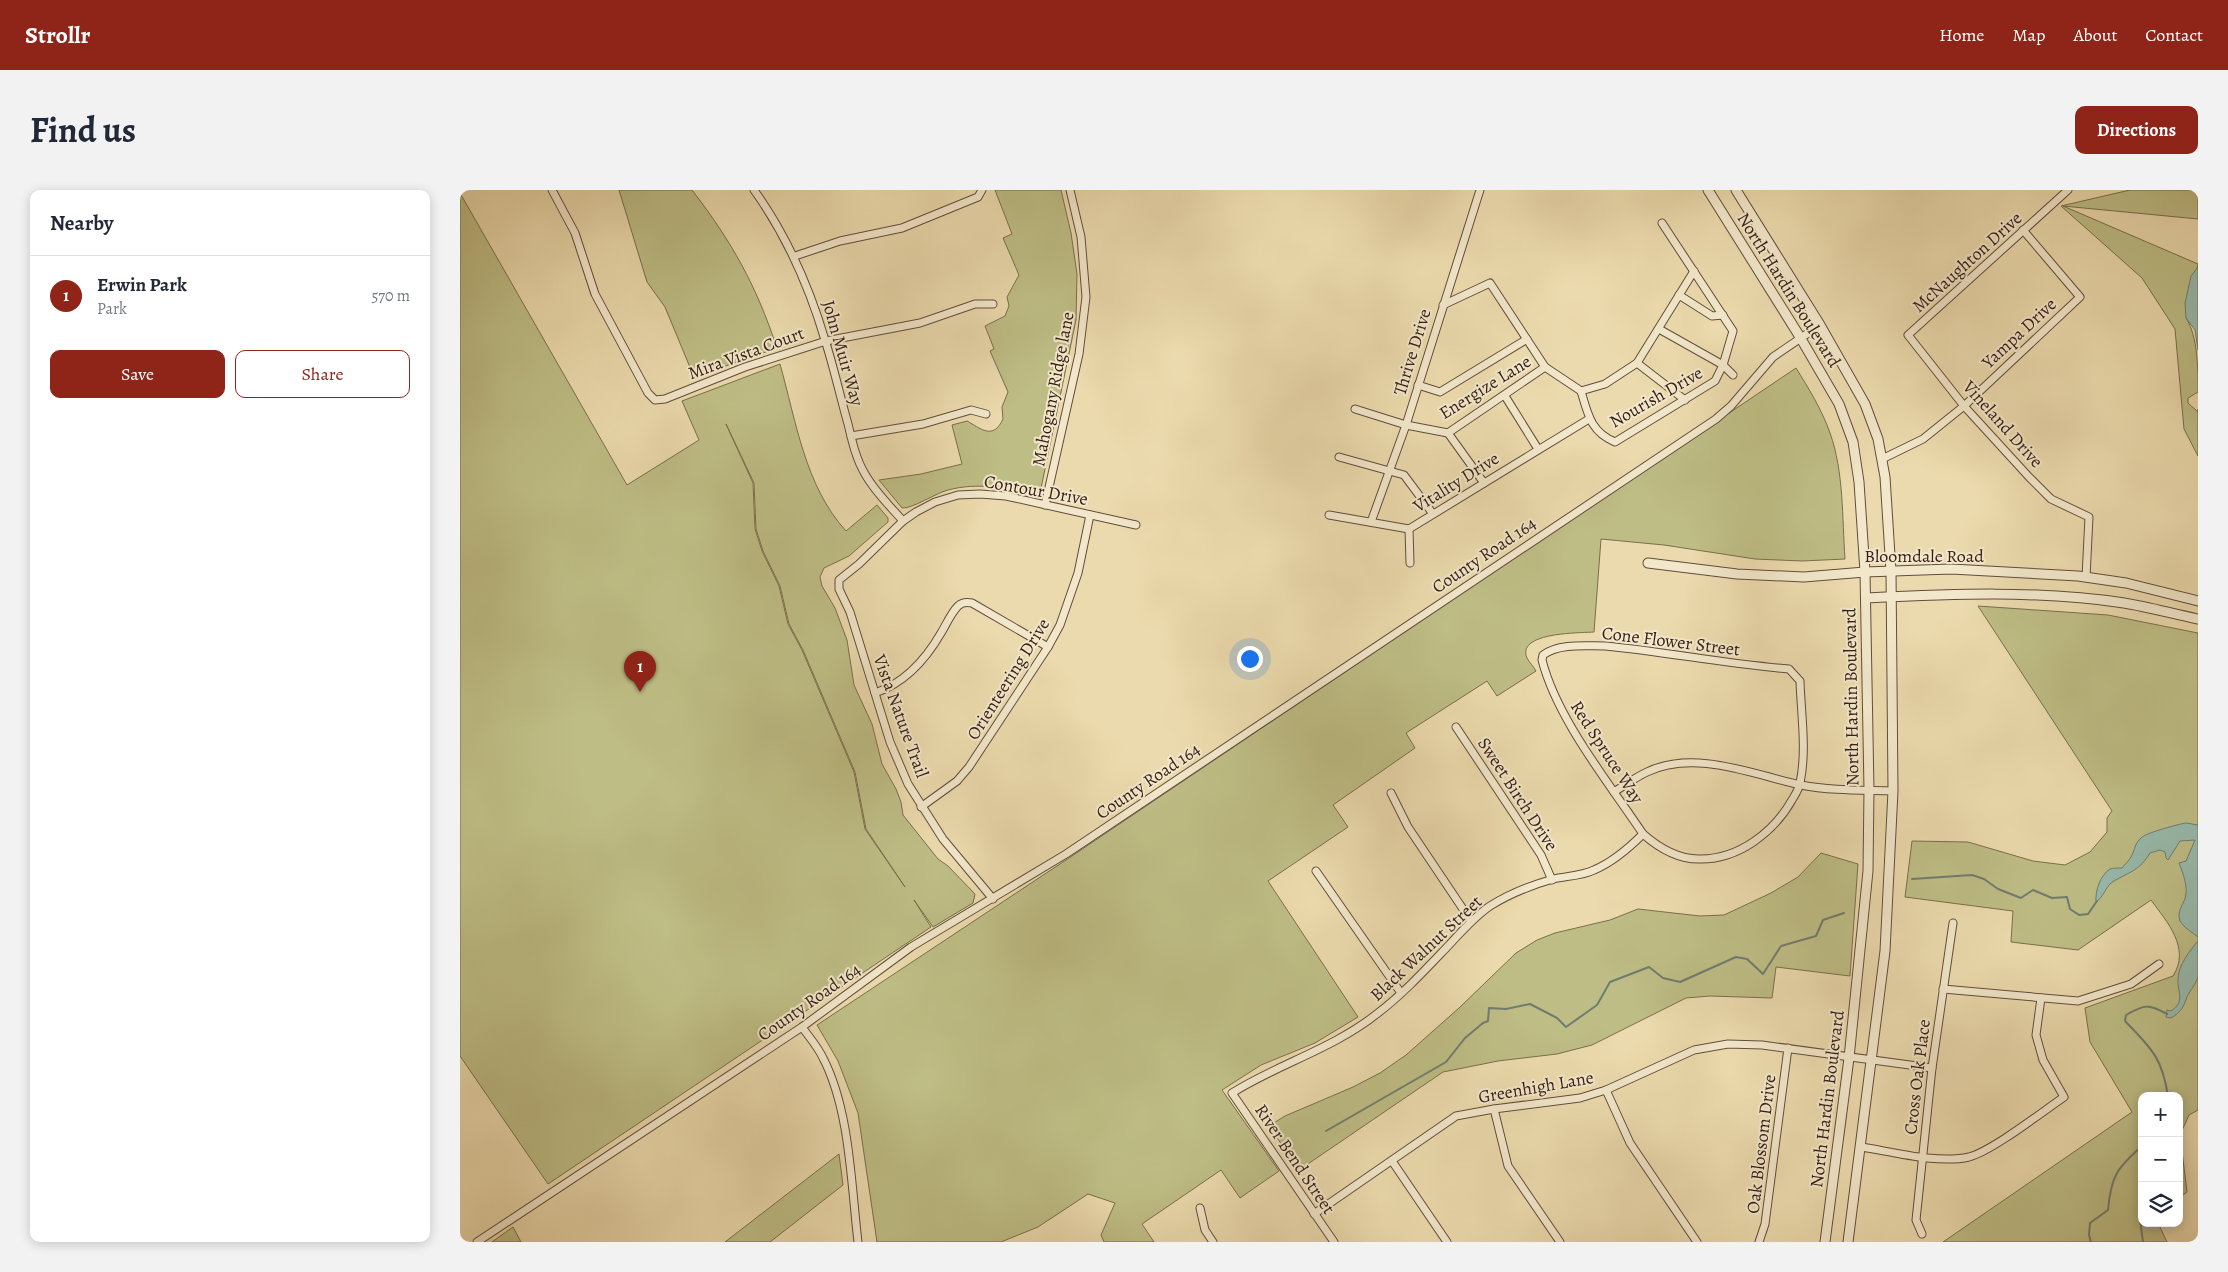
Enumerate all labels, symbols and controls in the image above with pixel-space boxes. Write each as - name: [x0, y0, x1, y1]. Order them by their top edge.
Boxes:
- text: Strollr: [25, 19, 90, 51]
- text: Home: [1939, 23, 1984, 47]
- text: Map: [2012, 23, 2045, 47]
- text: About: [2073, 23, 2117, 47]
- text: Contact: [2145, 23, 2203, 47]
- text: Find us: [30, 106, 136, 154]
- button: Directions: [2075, 106, 2198, 154]
- street label: McNaughton Drive: [1907, 206, 2027, 318]
- street label: North Hardin Boulevard: [1732, 208, 1847, 372]
- text: Nearby: [50, 209, 113, 237]
- text: Erwin Park: [97, 272, 187, 298]
- text: 1: [63, 285, 69, 307]
- text: 570 m: [371, 285, 410, 307]
- street label: Yampa Drive: [1976, 292, 2062, 374]
- street label: John Muir Way: [816, 297, 870, 409]
- text: Park: [97, 298, 127, 320]
- street label: Thrive Drive: [1387, 306, 1437, 398]
- street label: Mahogany Ridge lane: [1026, 310, 1080, 468]
- street label: Mira Vista Court: [685, 321, 807, 385]
- street label: Energize Lane: [1434, 349, 1536, 425]
- button: Save: [50, 350, 225, 398]
- button: Share: [235, 350, 410, 398]
- street label: Nourish Drive: [1605, 361, 1707, 433]
- street label: Vineland Drive: [1957, 375, 2049, 473]
- street label: Vitality Drive: [1408, 446, 1504, 518]
- street label: Contour Drive: [982, 469, 1090, 511]
- street label: County Road 164: [1427, 511, 1541, 599]
- street label: Bloomdale Road: [1864, 544, 1984, 568]
- street label: North Hardin Boulevard: [1837, 607, 1865, 786]
- street label: Orienteering Drive: [961, 614, 1055, 744]
- street label: Cone Flower Street: [1601, 621, 1741, 661]
- your location: [1237, 646, 1263, 672]
- street label: Vista Nature Trail: [867, 650, 935, 781]
- pin: 1: [624, 651, 656, 692]
- street label: Red Spruce Way: [1565, 696, 1650, 809]
- street label: Sweet Birch Drive: [1472, 733, 1564, 855]
- street label: County Road 164: [1091, 737, 1205, 825]
- street label: Black Walnut Street: [1365, 890, 1487, 1006]
- street label: County Road 164: [753, 958, 865, 1046]
- street label: North Hardin Boulevard: [1804, 1009, 1850, 1189]
- street label: Cross Oak Place: [1898, 1018, 1936, 1136]
- street label: Greenhigh Lane: [1476, 1065, 1596, 1109]
- street label: Oak Blossom Drive: [1741, 1073, 1781, 1215]
- map controls: [2138, 1092, 2183, 1227]
- button: +: [2138, 1092, 2183, 1137]
- street label: River Bend Street: [1249, 1099, 1341, 1219]
- button: −: [2138, 1137, 2183, 1182]
- button: layers: [2138, 1182, 2183, 1227]

